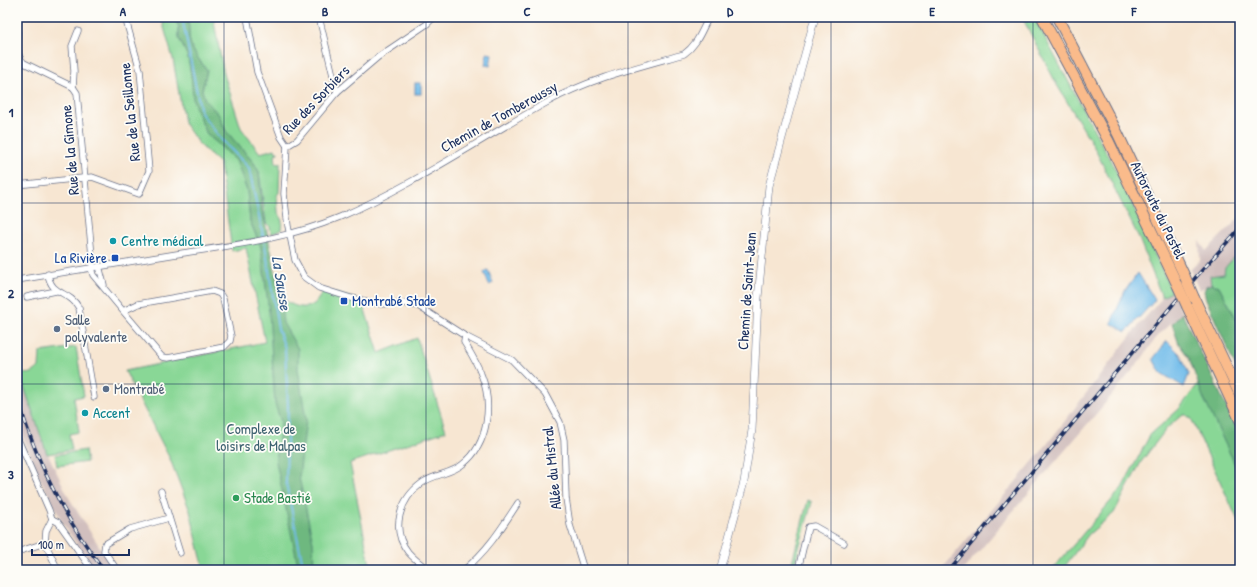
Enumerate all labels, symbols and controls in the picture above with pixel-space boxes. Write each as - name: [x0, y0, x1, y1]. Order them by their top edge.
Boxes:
- text: A: [120, 2, 127, 20]
- text: B: [322, 2, 329, 20]
- text: C: [523, 2, 531, 20]
- text: D: [727, 2, 734, 20]
- text: E: [929, 2, 935, 20]
- text: F: [1131, 2, 1138, 20]
- street label: Rue des Sorbiers: [277, 60, 354, 139]
- street label: Rue de la Seillonne: [114, 62, 145, 162]
- street label: Chemin de Tomberoussy: [437, 76, 561, 157]
- text: 1: [9, 103, 14, 121]
- street label: Rue de la Gimone: [55, 104, 84, 196]
- street label: Autoroute du Pastel: [1126, 157, 1191, 262]
- place label: Centre médical: [121, 230, 203, 251]
- street label: Chemin de Saint-Jean: [732, 231, 761, 350]
- marker: Centre médical: [108, 236, 118, 246]
- place label: La Rivière: [55, 247, 107, 268]
- marker: La Rivière: [110, 253, 120, 263]
- water label: La Sausse: [267, 254, 297, 312]
- text: 2: [8, 284, 15, 302]
- place label: Montrabé Stade: [352, 290, 436, 311]
- marker: Montrabé Stade: [339, 296, 349, 306]
- place label: Salle polyvalente: [65, 309, 128, 347]
- marker: Salle polyvalente: [52, 324, 62, 334]
- place label: Montrabé: [114, 378, 165, 399]
- marker: Montrabé: [101, 384, 111, 394]
- place label: Accent: [93, 402, 131, 423]
- marker: Accent: [80, 408, 90, 418]
- park label: Complexe de loisirs de Malpas: [216, 418, 306, 456]
- street label: Allée du Mistral: [537, 426, 566, 511]
- text: 3: [8, 465, 14, 483]
- place label: Stade Bastié: [244, 487, 311, 508]
- marker: Stade Bastié: [231, 493, 241, 503]
- scale bar: [32, 531, 129, 557]
- text: 100 m: [38, 536, 64, 553]

